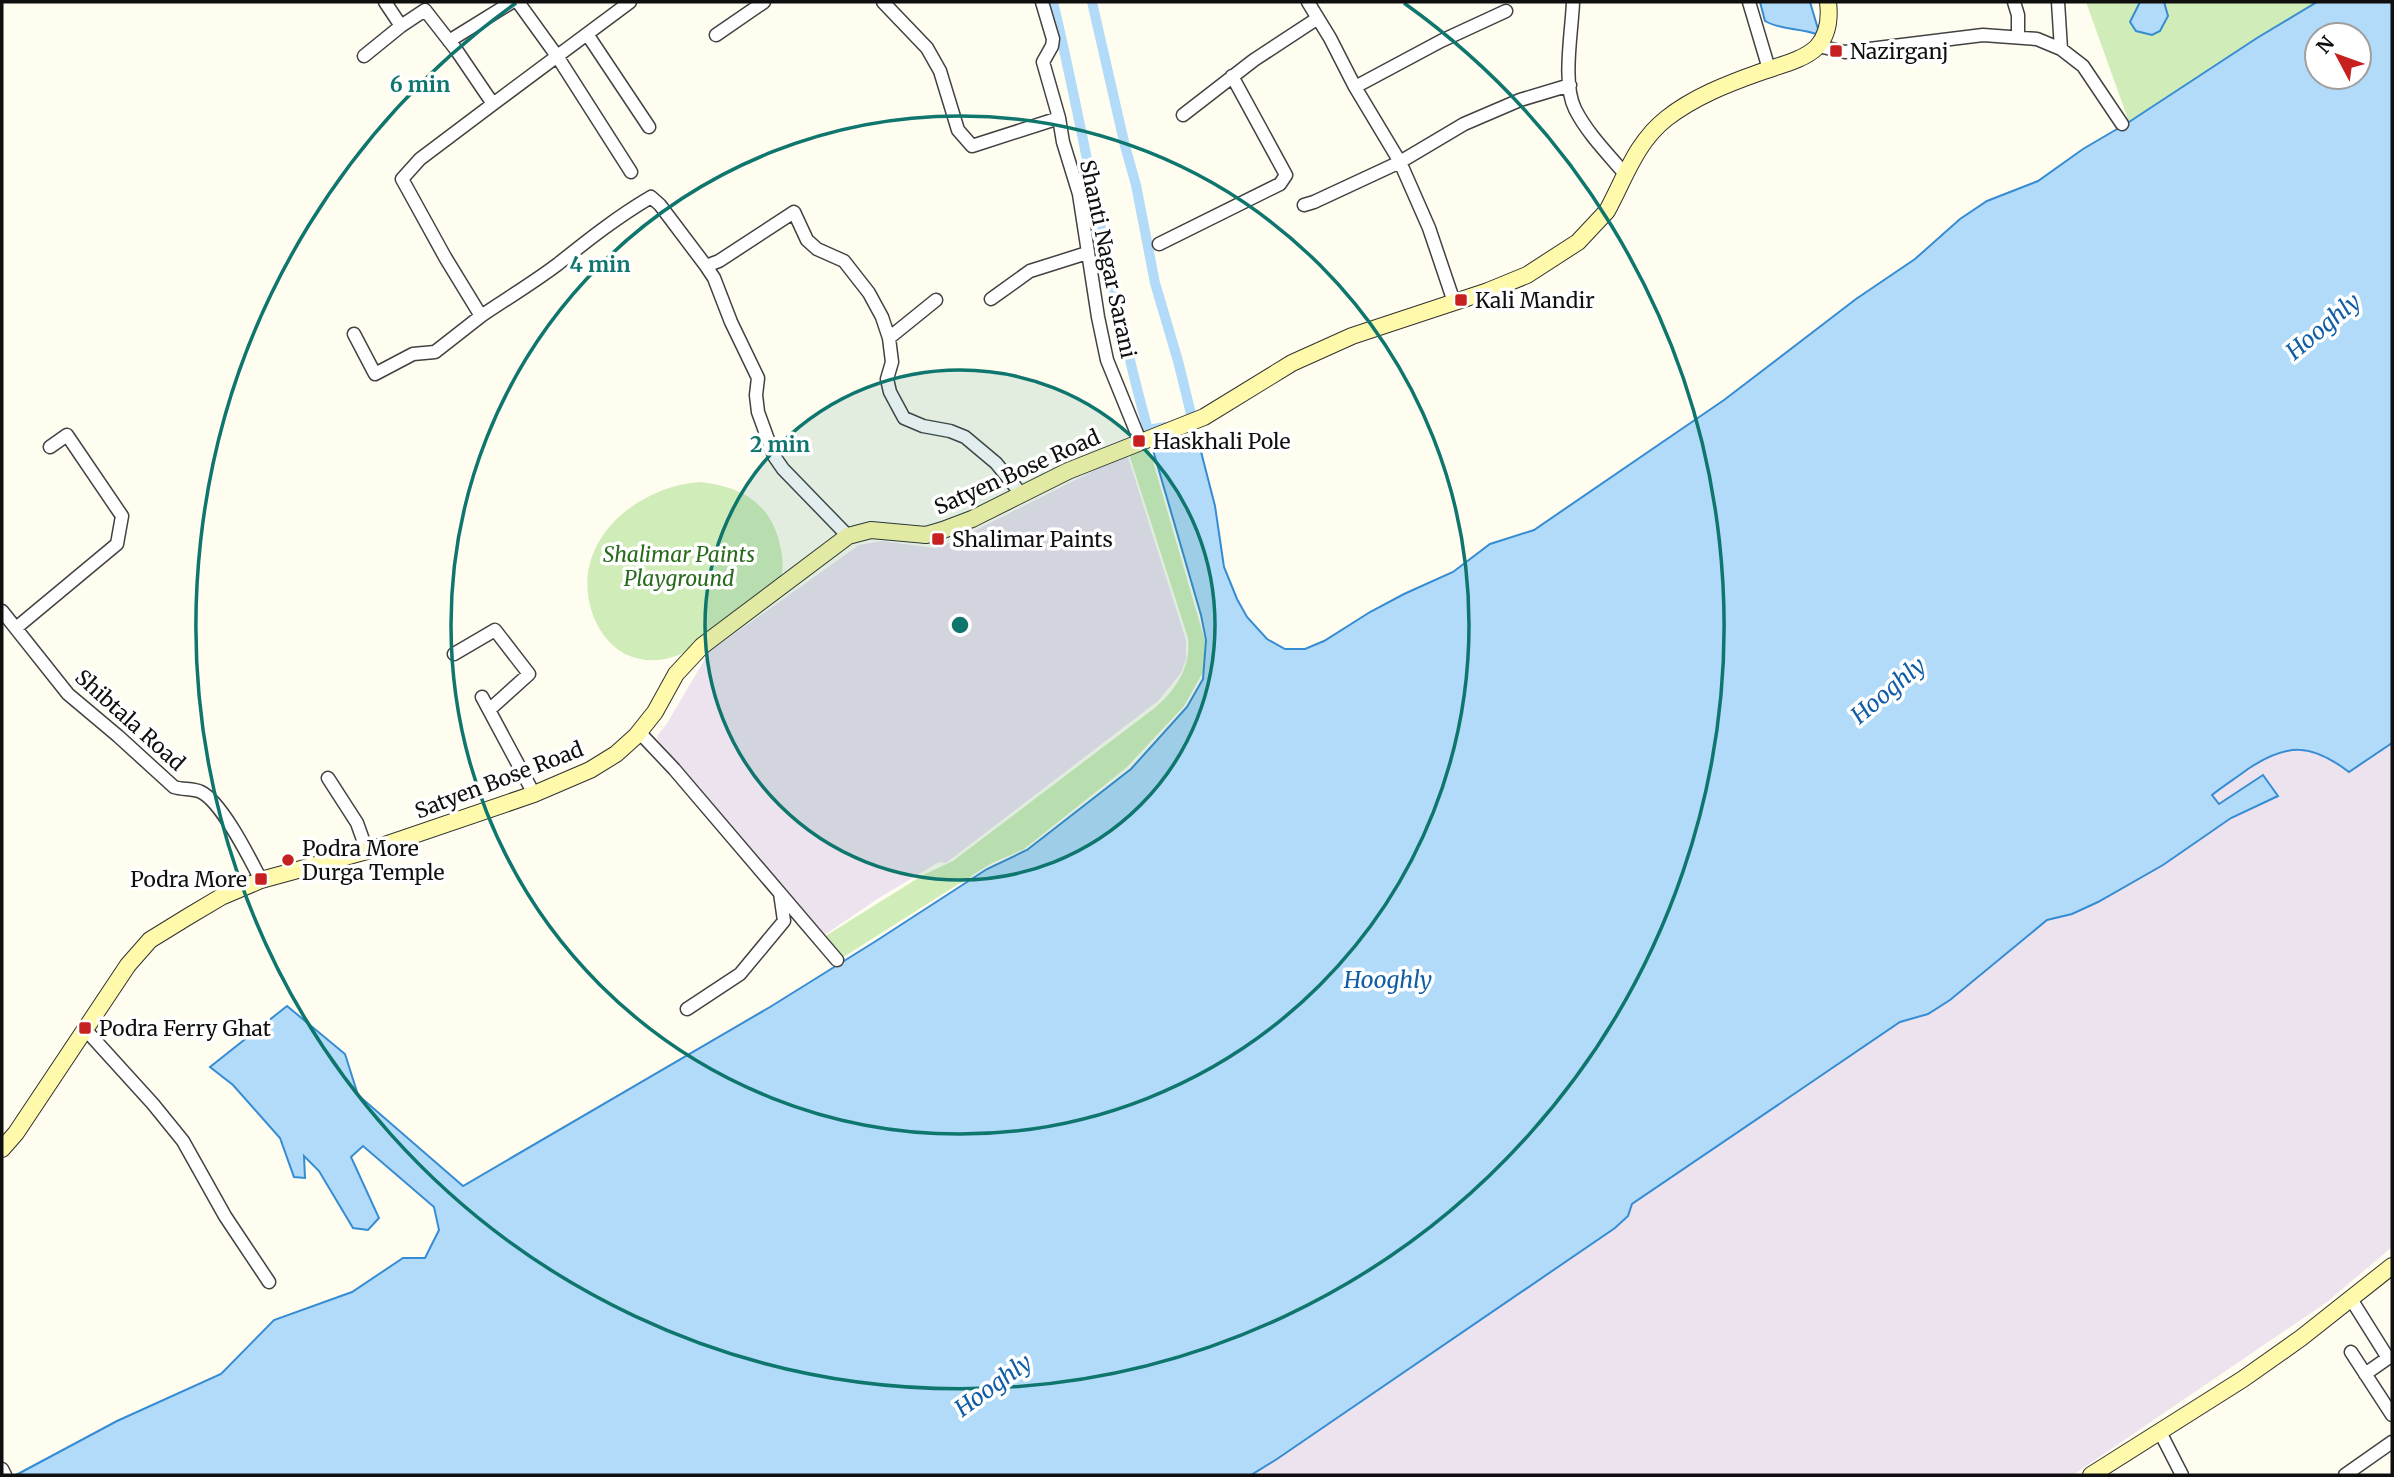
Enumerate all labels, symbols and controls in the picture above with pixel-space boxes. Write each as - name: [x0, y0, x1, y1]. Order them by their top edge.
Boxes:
- north arrow: [2303, 21, 2373, 91]
- text: N: [2311, 31, 2339, 58]
- place label: Nazirganj: [1850, 38, 1948, 65]
- marker: Nazirganj: [1828, 43, 1844, 59]
- text: 6 min: [390, 71, 450, 98]
- street label: Shanti Nagar Sarani: [1074, 157, 1142, 361]
- text: 4 min: [570, 251, 630, 278]
- water label: Hooghly: [2279, 286, 2366, 366]
- place label: Kali Mandir: [1475, 287, 1595, 314]
- marker: Kali Mandir: [1453, 292, 1469, 308]
- street label: Satyen Bose Road: [930, 423, 1104, 521]
- place label: Haskhali Pole: [1153, 428, 1291, 455]
- text: 2 min: [750, 431, 810, 458]
- marker: Haskhali Pole: [1131, 433, 1147, 449]
- place label: Shalimar Paints: [952, 526, 1113, 553]
- marker: Shalimar Paints: [930, 531, 946, 547]
- park label: Shalimar Paints Playground: [603, 541, 755, 592]
- centre of rings: [948, 613, 972, 637]
- water label: Hooghly: [1844, 650, 1931, 730]
- street label: Shibtala Road: [69, 664, 191, 777]
- street label: Satyen Bose Road: [411, 735, 587, 825]
- place label: Podra More Durga Temple: [302, 835, 445, 886]
- marker: Podra More Durga Temple: [280, 852, 296, 868]
- place label: Podra More: [130, 866, 247, 893]
- marker: Podra More: [253, 871, 269, 887]
- water label: Hooghly: [1343, 965, 1432, 994]
- place label: Podra Ferry Ghat: [99, 1015, 271, 1042]
- marker: Podra Ferry Ghat: [77, 1020, 93, 1036]
- water label: Hooghly: [948, 1347, 1037, 1423]

